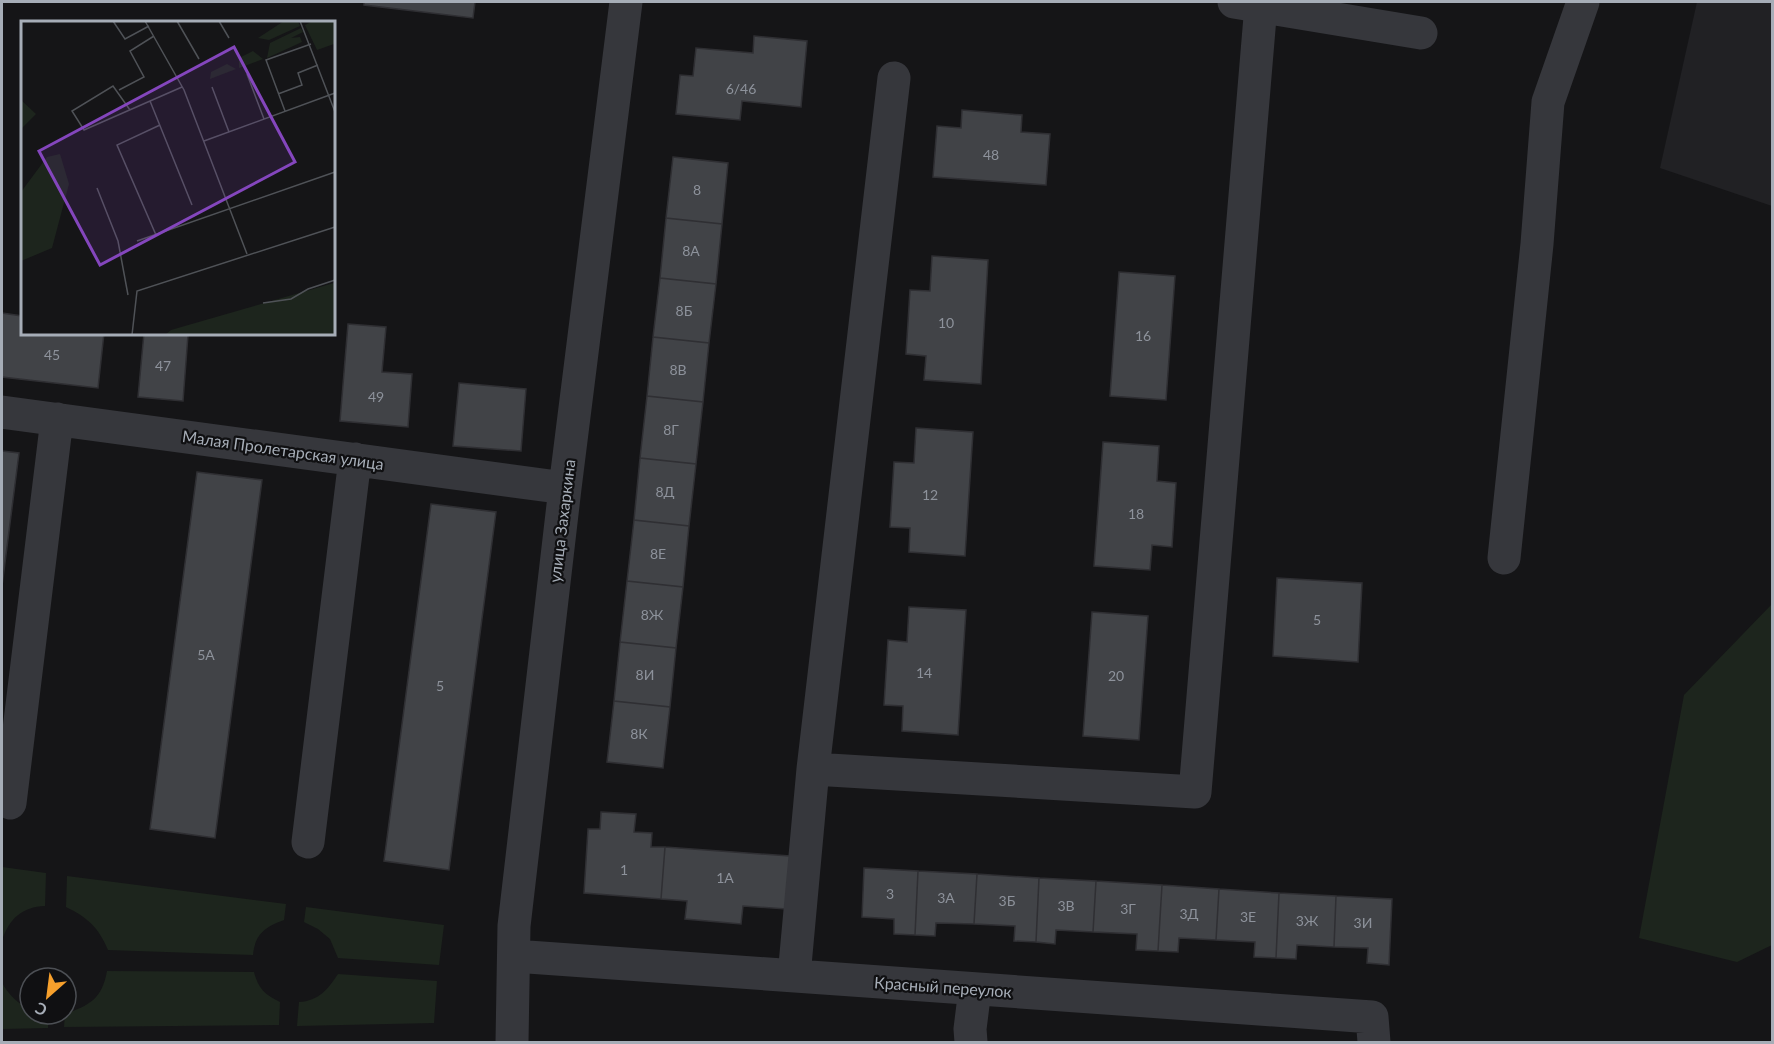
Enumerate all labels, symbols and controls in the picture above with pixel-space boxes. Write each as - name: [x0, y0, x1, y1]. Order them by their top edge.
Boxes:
- inset map: [21, 21, 334, 334]
- house number: 6/46: [726, 80, 756, 97]
- house number: 48: [983, 146, 999, 163]
- house number: 8: [693, 181, 701, 198]
- house number: 8А: [682, 242, 700, 259]
- house number: 8Б: [676, 302, 693, 319]
- house number: 10: [938, 314, 954, 331]
- house number: 16: [1135, 327, 1151, 344]
- house number: 45: [44, 346, 60, 363]
- house number: 47: [155, 357, 171, 374]
- house number: 8В: [669, 361, 687, 378]
- house number: 49: [368, 388, 384, 405]
- house number: 8Г: [663, 421, 679, 438]
- street label: Малая Пролетарская улица: [181, 426, 385, 473]
- street label: улица Захаркина: [545, 458, 578, 584]
- house number: 8Д: [655, 483, 675, 500]
- house number: 12: [922, 486, 938, 503]
- house number: 18: [1128, 505, 1144, 522]
- house number: 8Е: [650, 545, 666, 562]
- house number: 8Ж: [641, 606, 664, 623]
- house number: 5: [1313, 611, 1321, 628]
- house number: 5А: [197, 646, 215, 663]
- house number: 14: [916, 664, 932, 681]
- house number: 8И: [636, 666, 654, 683]
- house number: 20: [1108, 667, 1124, 684]
- house number: 5: [436, 677, 444, 694]
- house number: 8К: [630, 725, 648, 742]
- house number: 1: [620, 861, 628, 878]
- house number: 1А: [716, 869, 734, 886]
- house number: 3: [886, 885, 894, 902]
- house number: 3А: [937, 889, 955, 906]
- house number: 3Б: [999, 892, 1016, 909]
- house number: 3В: [1057, 897, 1075, 914]
- house number: 3Г: [1120, 900, 1136, 917]
- house number: 3Д: [1179, 905, 1199, 922]
- house number: 3Е: [1240, 908, 1256, 925]
- house number: 3Ж: [1296, 912, 1319, 929]
- house number: 3И: [1354, 914, 1372, 931]
- north arrow: [18, 966, 78, 1026]
- street label: Красный переулок: [874, 972, 1013, 1001]
- text: С: [31, 999, 50, 1021]

